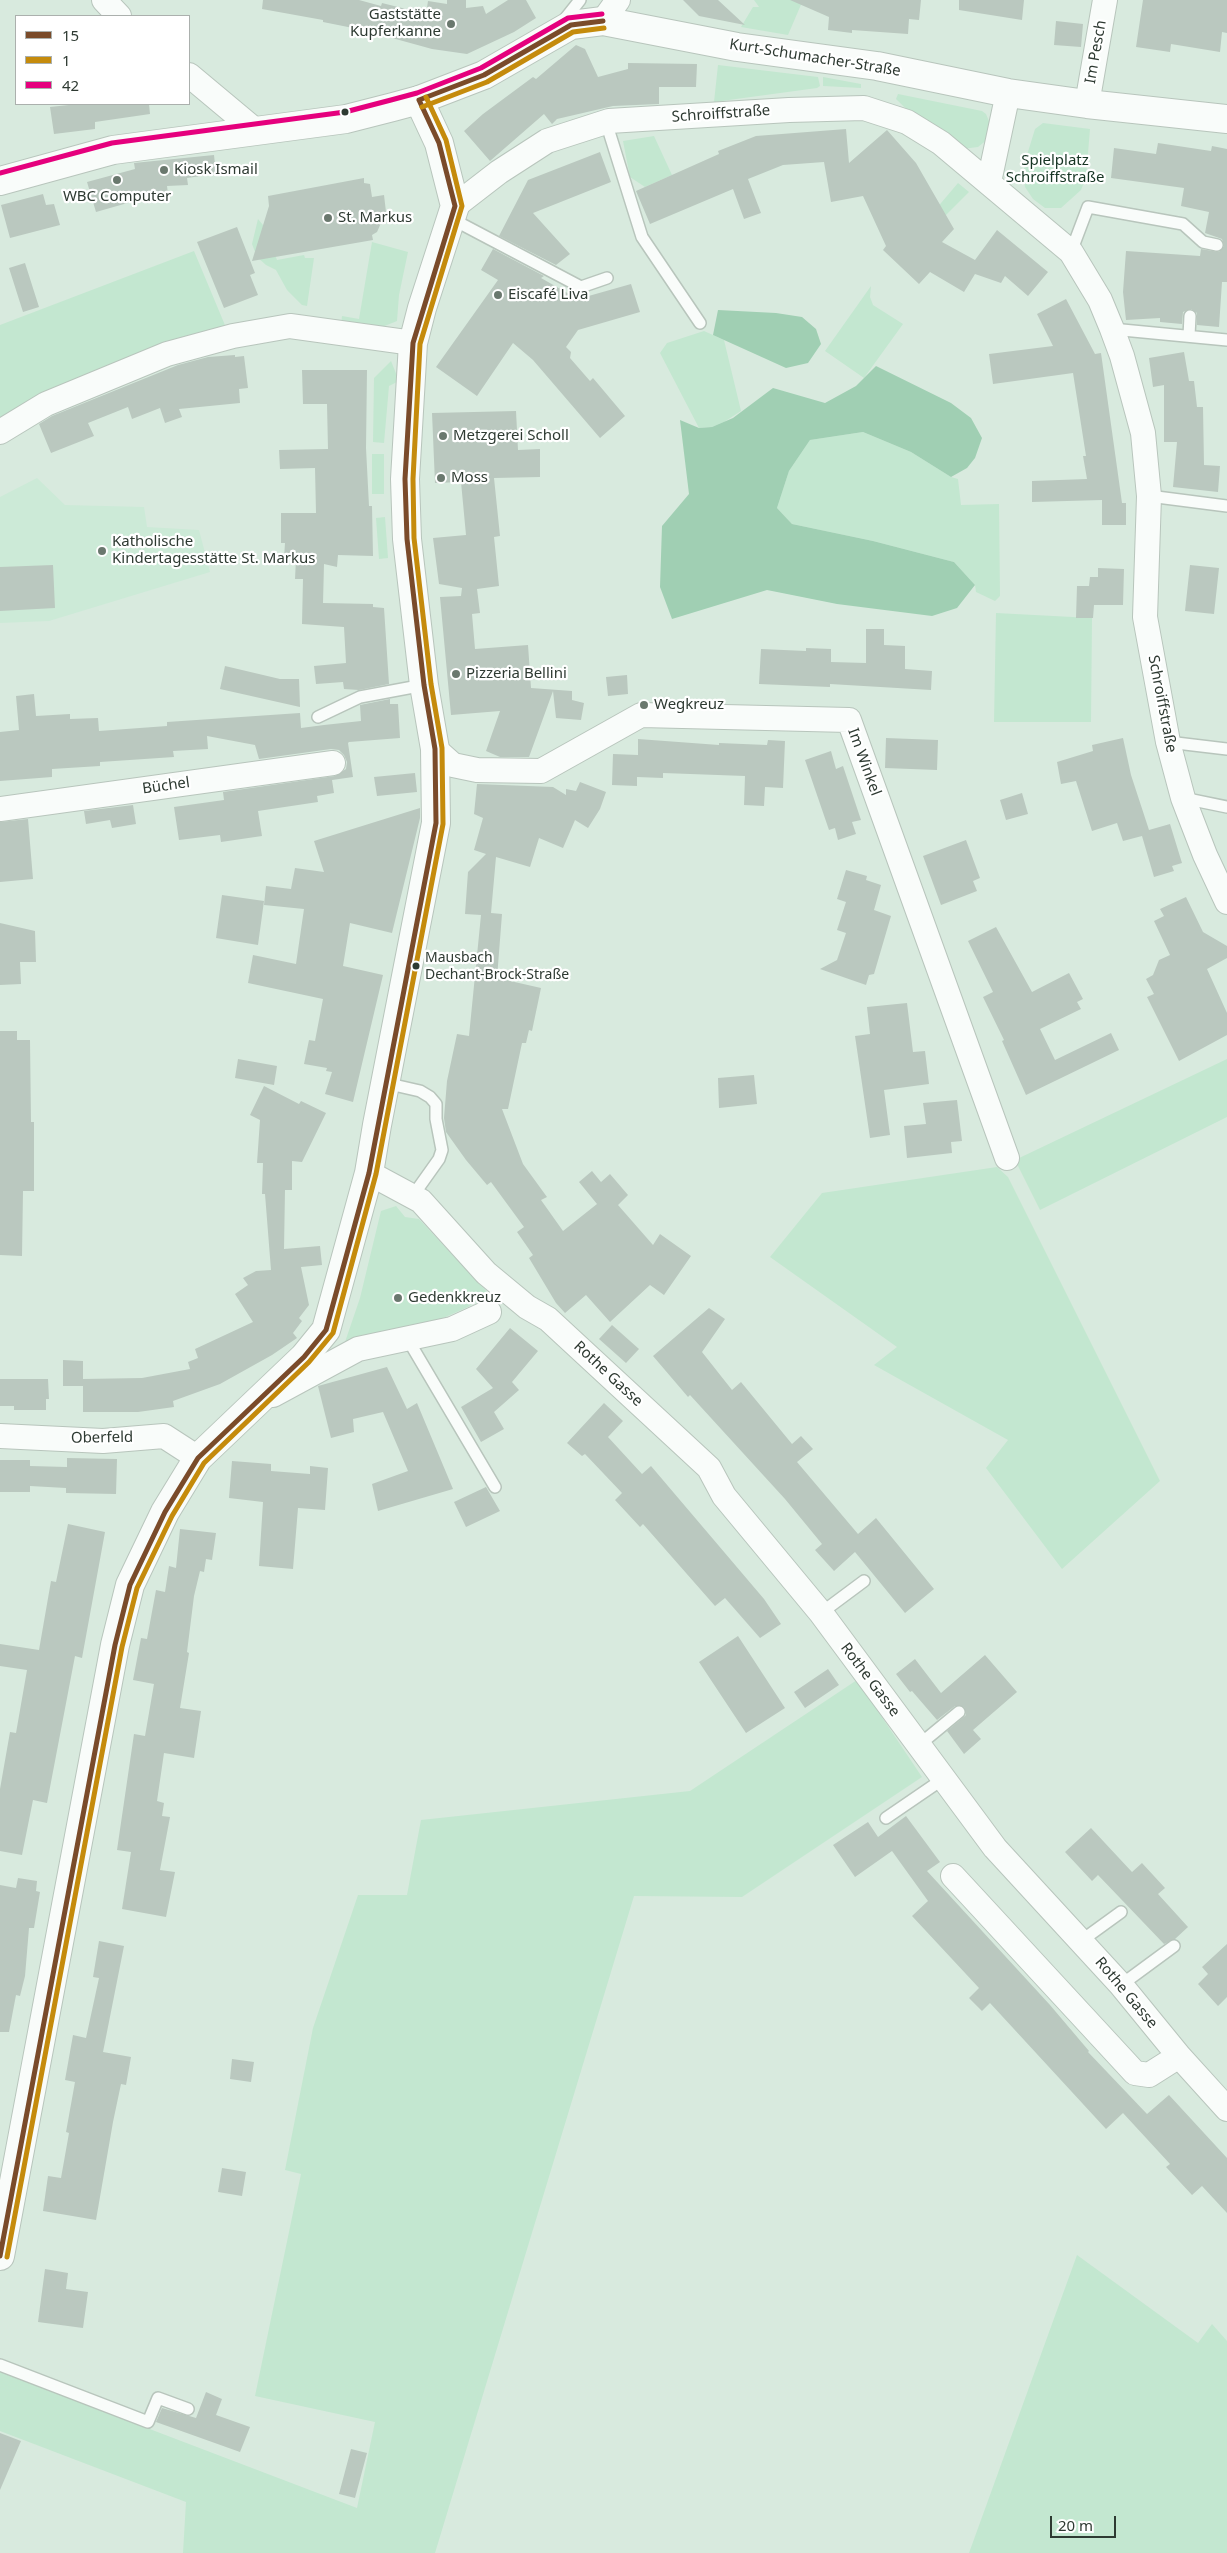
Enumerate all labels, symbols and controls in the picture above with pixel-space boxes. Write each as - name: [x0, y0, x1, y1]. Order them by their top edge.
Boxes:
- place label: Gaststätte Kupferkanne: [350, 6, 441, 41]
- legend: [15, 15, 190, 105]
- marker: Gaststätte Kupferkanne: [445, 18, 457, 30]
- street label: Im Pesch: [1082, 19, 1110, 85]
- text: 15: [62, 25, 79, 45]
- street label: Kurt-Schumacher-Straße: [728, 36, 902, 80]
- text: 1: [62, 50, 71, 70]
- text: 42: [62, 75, 79, 95]
- street label: Schroiffstraße: [671, 102, 771, 126]
- unlabelled marker: [340, 107, 350, 117]
- park label: Spielplatz Schroiffstraße: [1006, 152, 1104, 187]
- place label: Kiosk Ismail: [174, 161, 258, 179]
- marker: Kiosk Ismail: [158, 164, 170, 176]
- marker: WBC Computer: [111, 174, 123, 186]
- place label: WBC Computer: [63, 188, 171, 206]
- place label: St. Markus: [338, 209, 412, 227]
- marker: St. Markus: [322, 212, 334, 224]
- place label: Eiscafé Liva: [508, 286, 588, 304]
- marker: Eiscafé Liva: [492, 289, 504, 301]
- place label: Metzgerei Scholl: [453, 427, 569, 445]
- marker: Metzgerei Scholl: [437, 430, 449, 442]
- place label: Moss: [451, 469, 488, 487]
- marker: Moss: [435, 472, 447, 484]
- place label: Katholische Kindertagesstätte St. Markus: [112, 533, 315, 568]
- marker: Katholische Kindertagesstätte St. Markus: [96, 545, 108, 557]
- street label: Schroiffstraße: [1144, 654, 1180, 754]
- place label: Pizzeria Bellini: [466, 665, 567, 683]
- marker: Pizzeria Bellini: [450, 668, 462, 680]
- place label: Wegkreuz: [654, 696, 724, 714]
- marker: Wegkreuz: [638, 699, 650, 711]
- street label: Im Winkel: [843, 726, 885, 798]
- street label: Büchel: [141, 774, 191, 798]
- place label: Mausbach Dechant-Brock-Straße: [425, 950, 569, 982]
- marker: Mausbach Dechant-Brock-Straße: [411, 961, 421, 971]
- place label: Gedenkkreuz: [408, 1289, 501, 1307]
- marker: Gedenkkreuz: [392, 1292, 404, 1304]
- street label: Rothe Gasse: [570, 1338, 646, 1410]
- street label: Oberfeld: [71, 1428, 133, 1448]
- street label: Rothe Gasse: [836, 1640, 904, 1720]
- street label: Rothe Gasse: [1091, 1954, 1161, 2032]
- scale bar: [1052, 2506, 1118, 2538]
- text: 20 m: [1058, 2515, 1093, 2535]

